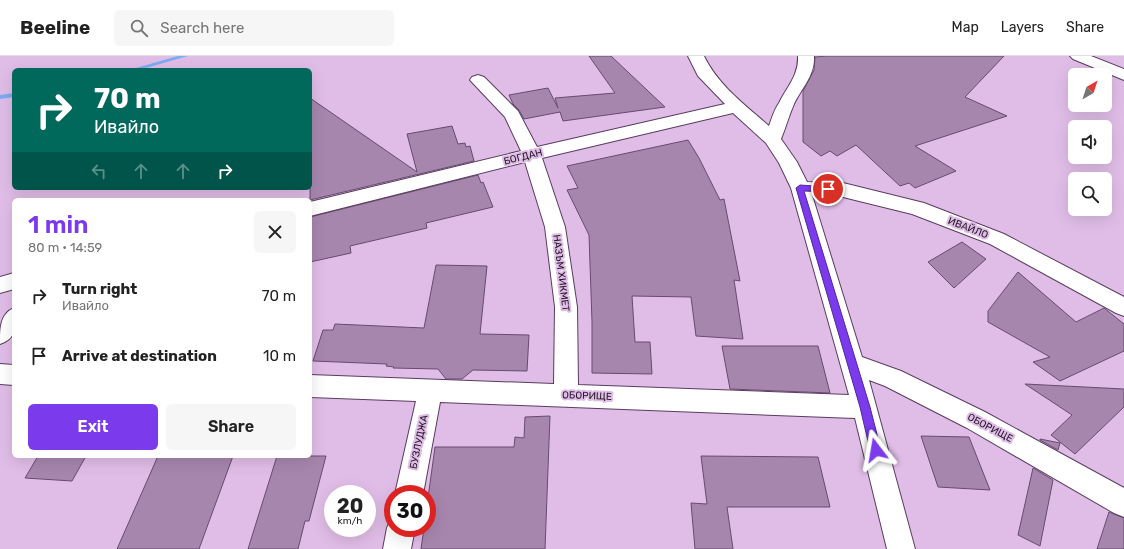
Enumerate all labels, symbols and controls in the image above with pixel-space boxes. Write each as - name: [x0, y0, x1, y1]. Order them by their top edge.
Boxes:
- search box: [114, 10, 394, 46]
- text: Beeline: [20, 16, 90, 39]
- icon: search: [128, 17, 150, 39]
- text: Search here: [160, 19, 244, 37]
- text: Map: [952, 19, 979, 36]
- text: Layers: [1001, 19, 1044, 36]
- text: Share: [1066, 19, 1104, 36]
- north arrow: [1068, 68, 1112, 112]
- map controls: [1068, 68, 1112, 216]
- text: 70 m: [94, 82, 161, 115]
- icon: right: [28, 84, 80, 136]
- text: Ивайло: [94, 116, 159, 138]
- button: sound: [1068, 120, 1112, 164]
- street label: БОГДАН: [502, 146, 544, 168]
- icon: left: [88, 160, 110, 182]
- icon: ahead: [130, 160, 152, 182]
- icon: ahead: [172, 160, 194, 182]
- icon: right: [214, 160, 236, 182]
- pin: [811, 172, 845, 206]
- button: search: [1068, 172, 1112, 216]
- icon: arrive: [817, 178, 839, 200]
- text: 1 min: [28, 211, 88, 239]
- button: close: [254, 211, 296, 253]
- street label: ИВАЙЛО: [946, 215, 990, 241]
- street label: НАЗЪМ ХИКМЕТ: [550, 234, 572, 312]
- text: 80 m · 14:59: [28, 240, 102, 255]
- text: Turn right: [62, 280, 137, 298]
- icon: right: [28, 285, 50, 307]
- text: 70 m: [262, 287, 296, 305]
- text: Ивайло: [62, 298, 109, 313]
- icon: arrive: [28, 345, 50, 367]
- text: Arrive at destination: [62, 347, 217, 365]
- text: 10 m: [263, 347, 296, 365]
- street label: ОБОРИЩЕ: [562, 389, 612, 403]
- button: Exit: [28, 404, 158, 450]
- button: Share: [166, 404, 296, 450]
- street label: ОБОРИЩЕ: [965, 411, 1015, 445]
- street label: БУЗЛУДЖА: [407, 414, 431, 470]
- position arrow: [855, 429, 897, 471]
- speed limit sign: 30: [384, 485, 436, 537]
- text: 20: [337, 494, 363, 518]
- text: km/h: [338, 515, 362, 527]

